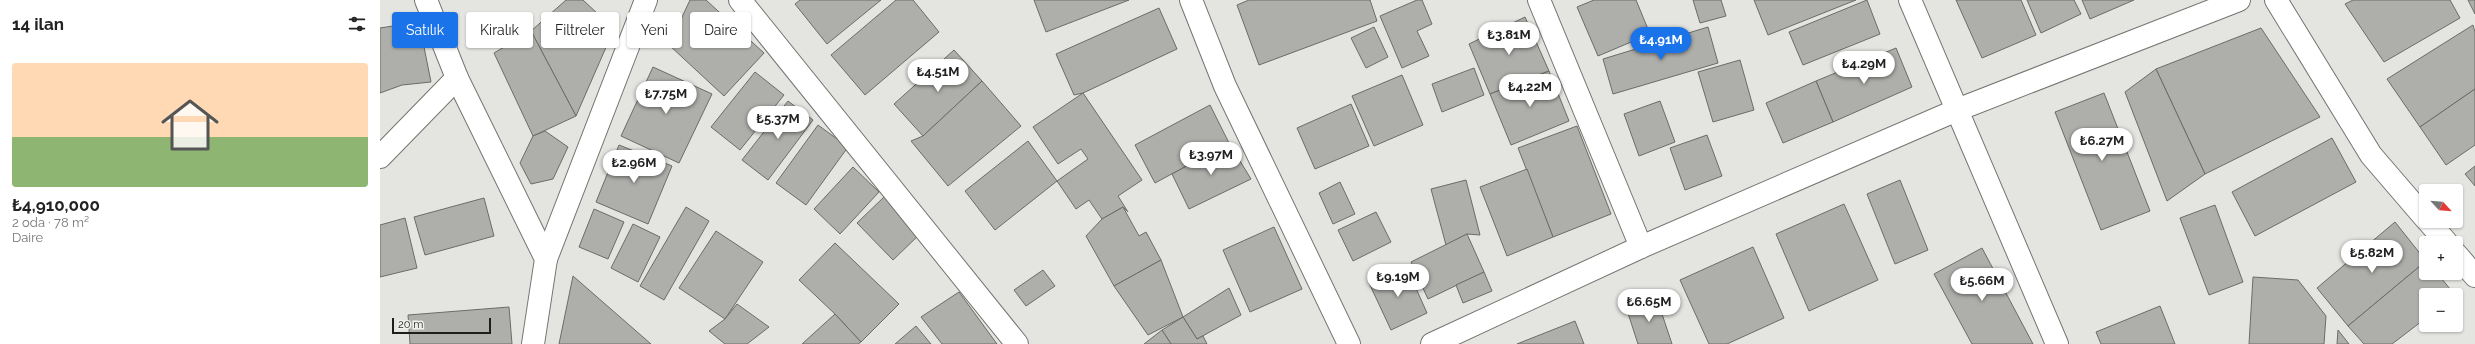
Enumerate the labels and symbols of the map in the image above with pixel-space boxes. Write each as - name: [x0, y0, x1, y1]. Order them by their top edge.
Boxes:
- pin: ₺3.81M: [1476, 22, 1542, 56]
- pin: ₺4.91M: [1628, 27, 1694, 61]
- pin: ₺4.29M: [1831, 51, 1897, 85]
- pin: ₺4.51M: [905, 59, 971, 93]
- pin: ₺4.22M: [1497, 74, 1563, 108]
- pin: ₺7.75M: [633, 81, 699, 115]
- pin: ₺5.37M: [745, 106, 811, 140]
- pin: ₺6.27M: [2069, 128, 2135, 162]
- pin: ₺3.97M: [1178, 142, 1244, 176]
- pin: ₺2.96M: [601, 150, 667, 184]
- north arrow: [2419, 184, 2463, 228]
- pin: ₺5.82M: [2339, 240, 2405, 274]
- pin: ₺9.19M: [1365, 264, 1431, 298]
- pin: ₺5.66M: [1949, 268, 2015, 302]
- pin: ₺6.65M: [1616, 289, 1682, 323]
- scale bar: [392, 316, 491, 335]

